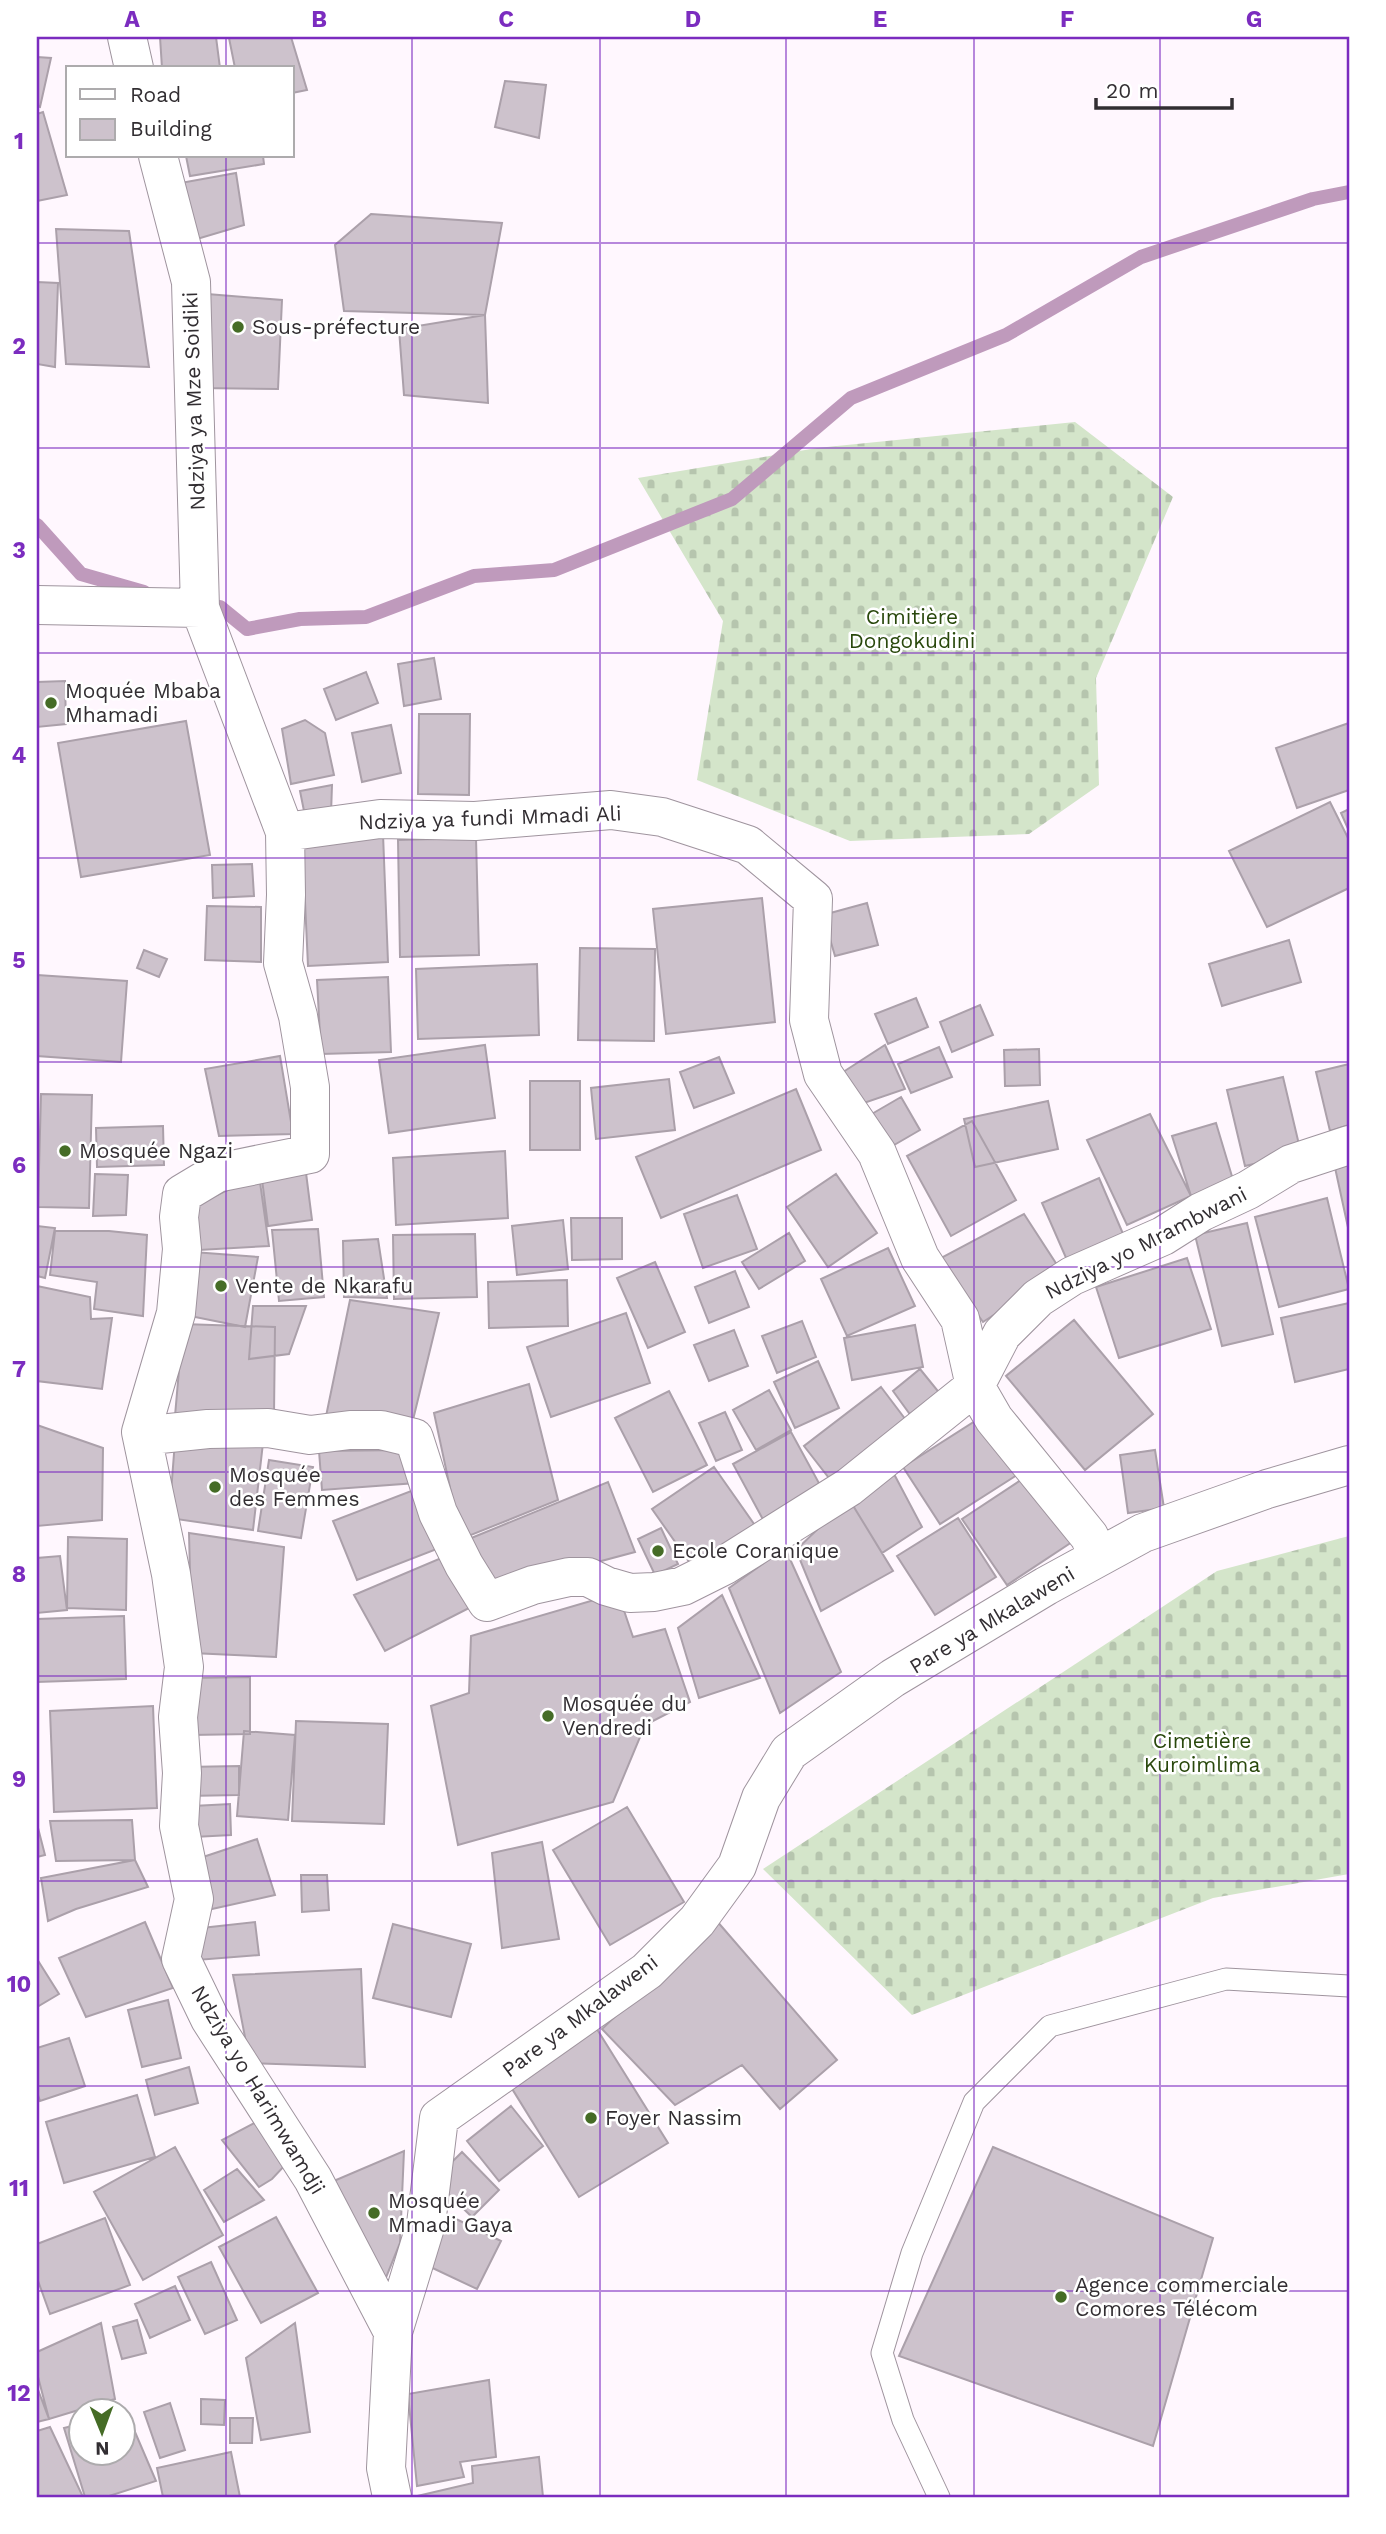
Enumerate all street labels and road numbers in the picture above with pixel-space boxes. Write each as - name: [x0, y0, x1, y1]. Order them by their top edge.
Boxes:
- street label: Ndziya ya Mze Soidiki: [177, 291, 210, 511]
- street label: Ndziya ya fundi Mmadi Ali: [358, 800, 622, 835]
- street label: Ndziya yo Mrambwani: [1041, 1181, 1251, 1304]
- street label: Pare ya Mkalaweni: [905, 1560, 1079, 1679]
- street label: Pare ya Mkalaweni: [497, 1949, 662, 2082]
- street label: Ndziya yo Harimwamdji: [186, 1981, 331, 2199]

